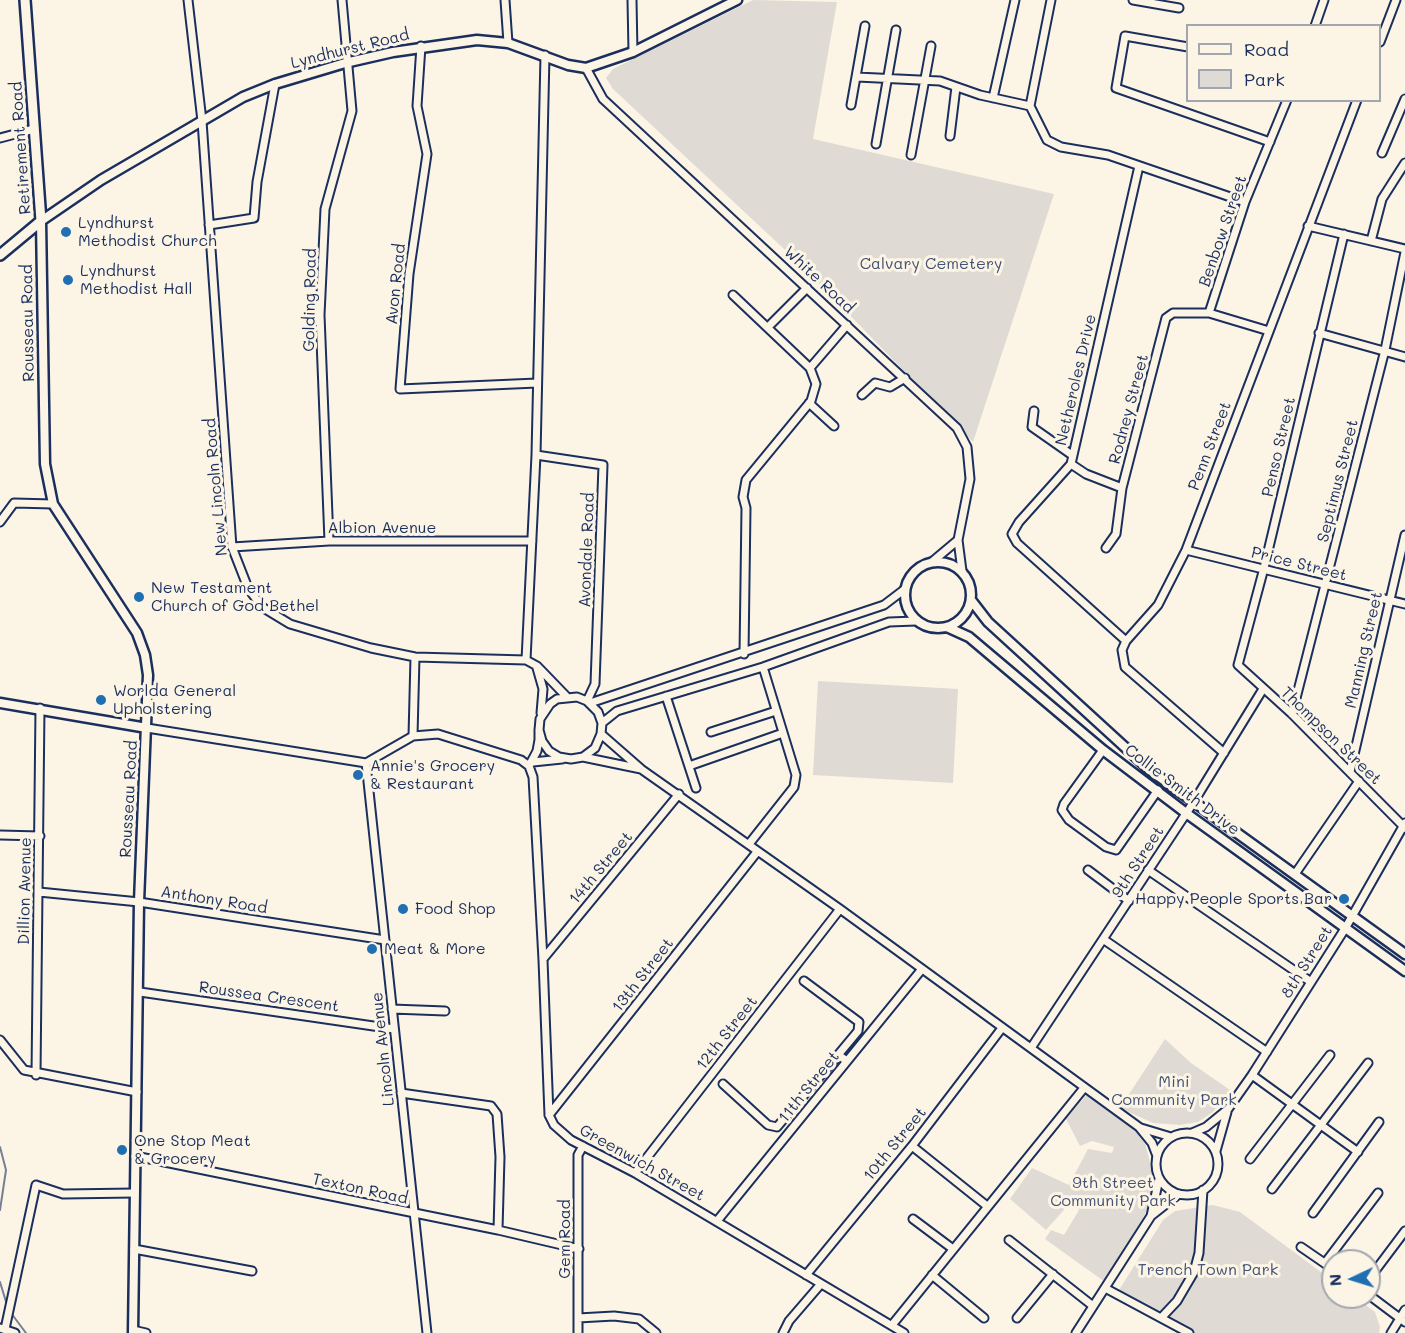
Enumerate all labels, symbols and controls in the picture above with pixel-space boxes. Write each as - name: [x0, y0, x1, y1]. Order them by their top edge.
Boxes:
- legend: [1186, 24, 1381, 102]
- street label: Lyndhurst Road: [289, 25, 411, 73]
- text: Road: [1244, 37, 1289, 61]
- text: Park: [1244, 67, 1285, 91]
- street label: Retirement Road: [7, 81, 35, 215]
- street label: Benbow Street: [1195, 173, 1251, 289]
- place label: Lyndhurst Methodist Church: [78, 213, 217, 251]
- marker: Lyndhurst Methodist Church: [59, 225, 73, 239]
- street label: White Road: [780, 242, 858, 318]
- street label: Avon Road: [382, 243, 410, 325]
- street label: Golding Road: [299, 248, 321, 352]
- park label: Calvary Cemetery: [860, 254, 1002, 274]
- place label: Lyndhurst Methodist Hall: [80, 261, 193, 299]
- street label: Rousseau Road: [17, 264, 39, 382]
- marker: Lyndhurst Methodist Hall: [61, 273, 75, 287]
- street label: Netheroles Drive: [1052, 312, 1100, 448]
- street label: Rodney Street: [1105, 352, 1153, 466]
- street label: Penso Street: [1258, 395, 1300, 499]
- street label: Penn Street: [1184, 399, 1236, 493]
- street label: New Lincoln Road: [200, 417, 232, 557]
- street label: Septimus Street: [1313, 418, 1363, 544]
- street label: Avondale Road: [575, 492, 599, 608]
- street label: Albion Avenue: [327, 518, 437, 538]
- street label: Price Street: [1249, 543, 1349, 585]
- place label: New Testament Church of God Bethel: [151, 578, 319, 616]
- marker: New Testament Church of God Bethel: [132, 590, 146, 604]
- street label: Manning Street: [1341, 590, 1387, 710]
- place label: Worlda General Upholstering: [113, 681, 236, 719]
- street label: Thompson Street: [1277, 683, 1385, 789]
- marker: Worlda General Upholstering: [94, 693, 108, 707]
- street label: Rousseau Road: [116, 740, 142, 858]
- street label: Collie Smith Drive: [1121, 741, 1243, 839]
- place label: Annie's Grocery & Restaurant: [370, 756, 495, 794]
- marker: Annie's Grocery & Restaurant: [351, 768, 365, 782]
- street label: 9th Street: [1108, 823, 1168, 901]
- street label: 14th Street: [565, 828, 637, 908]
- street label: Dillion Avenue: [14, 837, 36, 945]
- street label: Anthony Road: [159, 882, 269, 918]
- place label: Happy People Sports Bar: [1135, 889, 1332, 909]
- marker: Happy People Sports Bar: [1337, 892, 1351, 906]
- place label: Food Shop: [415, 899, 496, 919]
- marker: Food Shop: [396, 902, 410, 916]
- street label: 8th Street: [1277, 922, 1337, 1002]
- street label: 13th Street: [608, 934, 678, 1016]
- place label: Meat & More: [384, 939, 486, 959]
- marker: Meat & More: [365, 942, 379, 956]
- street label: Roussea Crescent: [198, 978, 340, 1016]
- street label: Lincoln Avenue: [367, 991, 399, 1107]
- street label: 12th Street: [692, 992, 762, 1074]
- street label: 11th Street: [774, 1047, 844, 1127]
- park label: Mini Community Park: [1111, 1072, 1237, 1110]
- street label: 10th Street: [859, 1103, 931, 1185]
- street label: Greenwich Street: [576, 1121, 708, 1205]
- place label: One Stop Meat & Grocery: [134, 1131, 251, 1169]
- marker: One Stop Meat & Grocery: [115, 1143, 129, 1157]
- street label: Texton Road: [310, 1169, 410, 1209]
- park label: 9th Street Community Park: [1050, 1173, 1176, 1211]
- street label: Gem Road: [555, 1199, 575, 1279]
- north arrow: [1321, 1249, 1381, 1309]
- park label: Trench Town Park: [1138, 1260, 1278, 1280]
- text: N: [1324, 1273, 1345, 1287]

